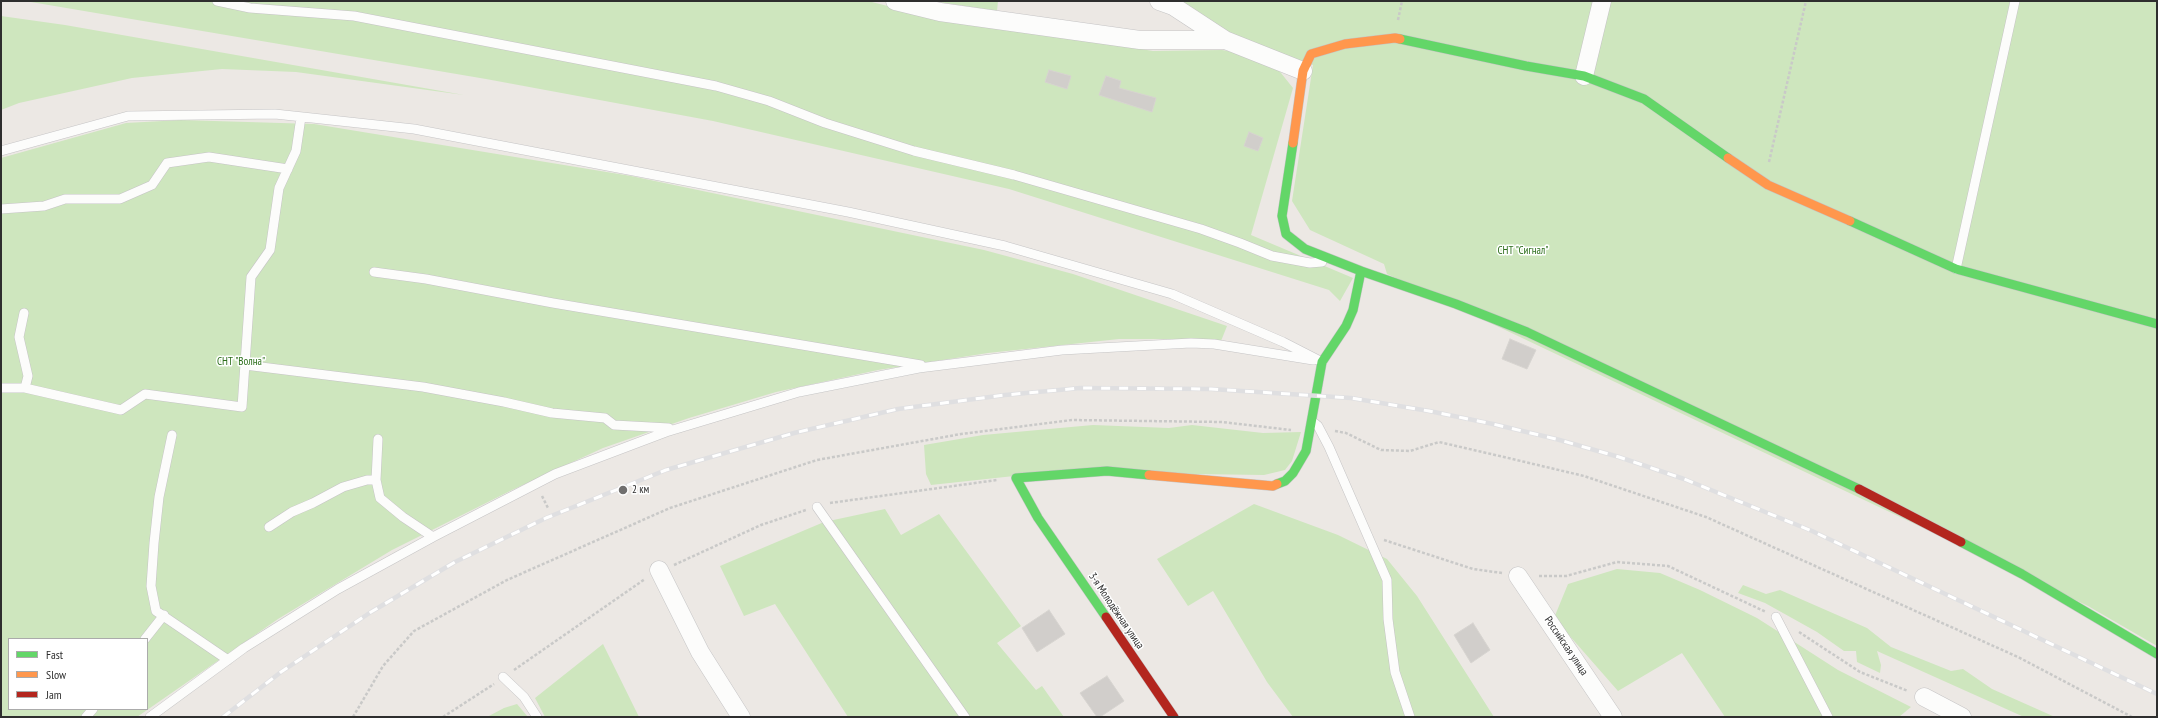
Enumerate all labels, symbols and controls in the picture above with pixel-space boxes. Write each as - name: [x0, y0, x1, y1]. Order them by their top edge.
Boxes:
- park label: СНТ "Сигнал": [1498, 244, 1548, 258]
- park label: СНТ "Волна": [217, 355, 265, 369]
- place label: 2 км: [632, 483, 649, 497]
- marker: 2 км: [617, 484, 629, 496]
- street label: 3-я Молодёжная улица: [1086, 570, 1146, 652]
- street label: Российская улица: [1541, 614, 1591, 678]
- legend: [8, 638, 148, 710]
- text: Fast: [46, 647, 63, 662]
- text: Slow: [46, 667, 66, 682]
- text: Jam: [46, 687, 62, 702]

